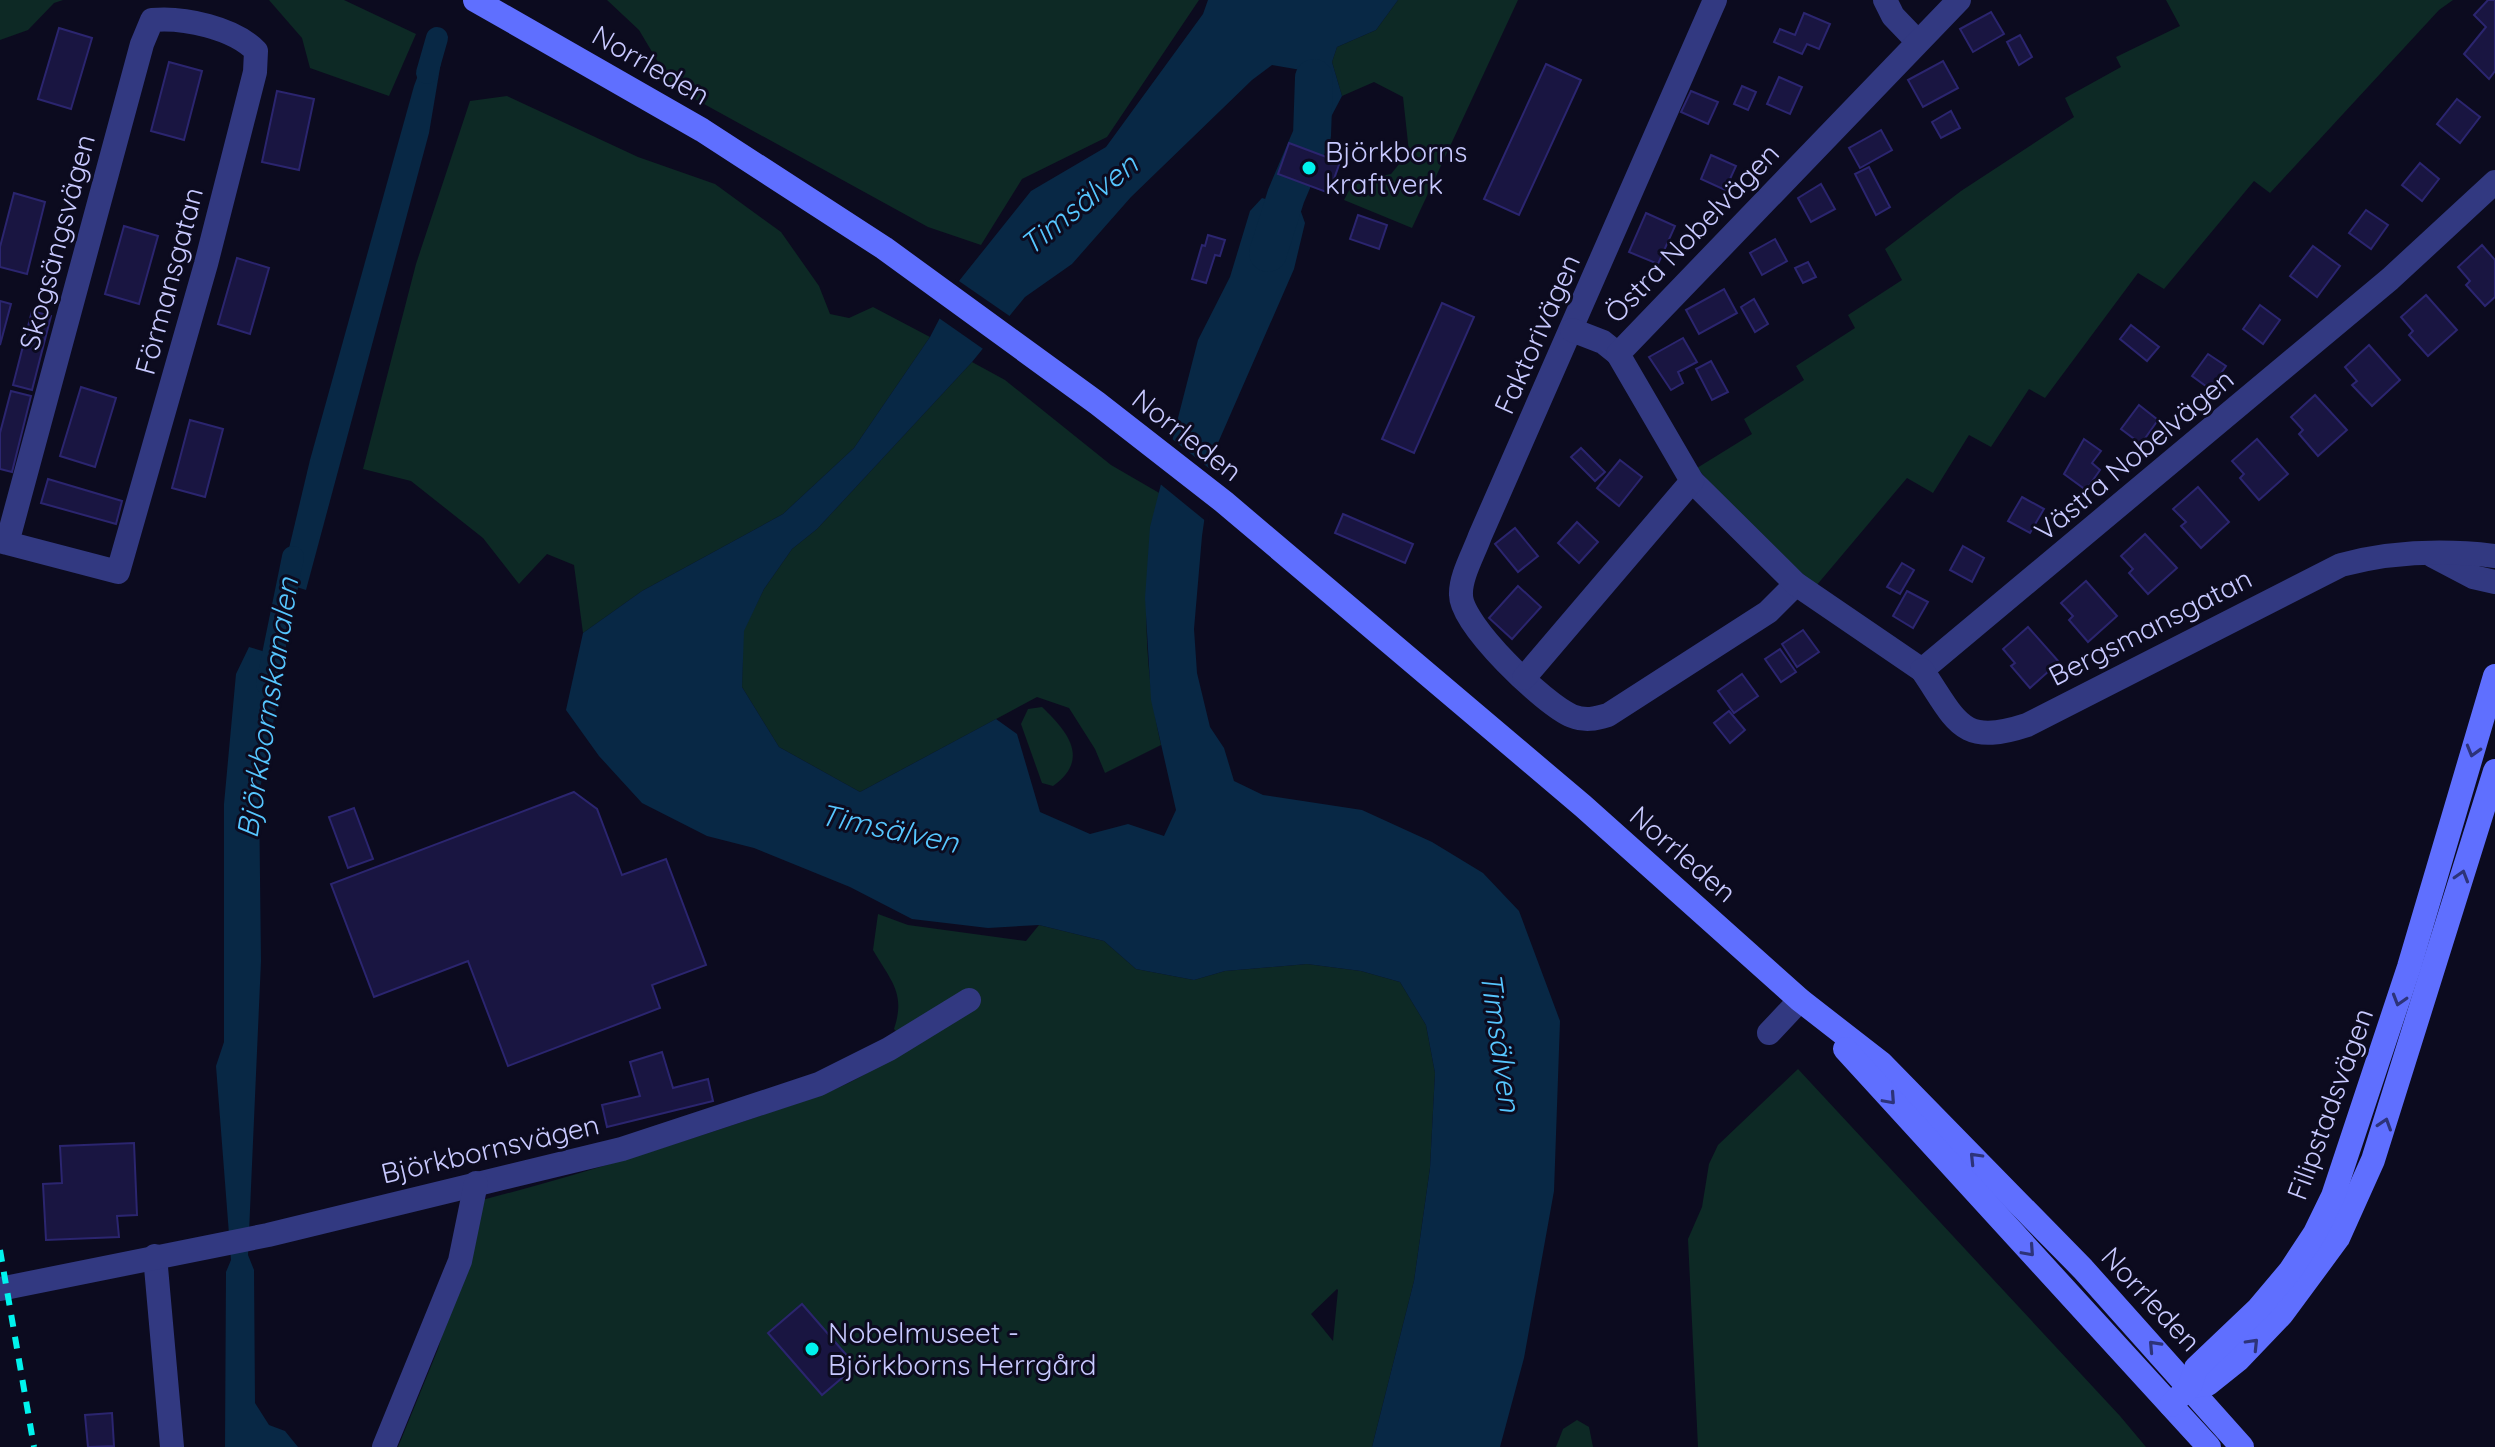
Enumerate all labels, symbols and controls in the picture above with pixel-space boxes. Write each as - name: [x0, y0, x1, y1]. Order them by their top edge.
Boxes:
- street label: Norrleden: [586, 17, 716, 112]
- street label: Skogsängsvägen: [11, 130, 102, 353]
- place label: Björkborns kraftverk: [1325, 134, 1467, 201]
- street label: Östra Nobelvägen: [1597, 136, 1786, 330]
- water label: Timsälven: [1012, 145, 1145, 263]
- marker: Björkborns kraftverk: [1300, 159, 1318, 177]
- street label: Förmansgatan: [127, 183, 210, 378]
- street label: Faktorivägen: [1486, 249, 1587, 419]
- street label: Västra Nobelvägen: [2027, 361, 2240, 548]
- street label: Norrleden: [1125, 381, 1249, 488]
- street label: Bergsmansgatan: [2042, 560, 2257, 693]
- water label: Björkbornskanalen: [228, 574, 306, 841]
- one-way arrow: [2466, 743, 2482, 757]
- water label: Timsälven: [817, 795, 963, 861]
- street label: Norrleden: [1623, 798, 1744, 909]
- one-way arrow: [2453, 869, 2469, 883]
- water label: Timsälven: [1472, 970, 1530, 1115]
- one-way arrow: [2392, 992, 2408, 1006]
- street label: Filipstadsvägen: [2279, 1003, 2380, 1205]
- one-way arrow: [1881, 1090, 1895, 1105]
- street label: Björkbornsvägen: [377, 1106, 602, 1191]
- one-way arrow: [2375, 1118, 2391, 1132]
- one-way arrow: [1970, 1153, 1984, 1167]
- street label: Norrleden: [2094, 1239, 2208, 1358]
- one-way arrow: [2019, 1242, 2034, 1256]
- place label: Nobelmuseet - Björkborns Herrgård: [828, 1315, 1097, 1382]
- one-way arrow: [2244, 1339, 2258, 1353]
- marker: Nobelmuseet - Björkborns Herrgård: [803, 1340, 821, 1358]
- one-way arrow: [2149, 1341, 2163, 1356]

